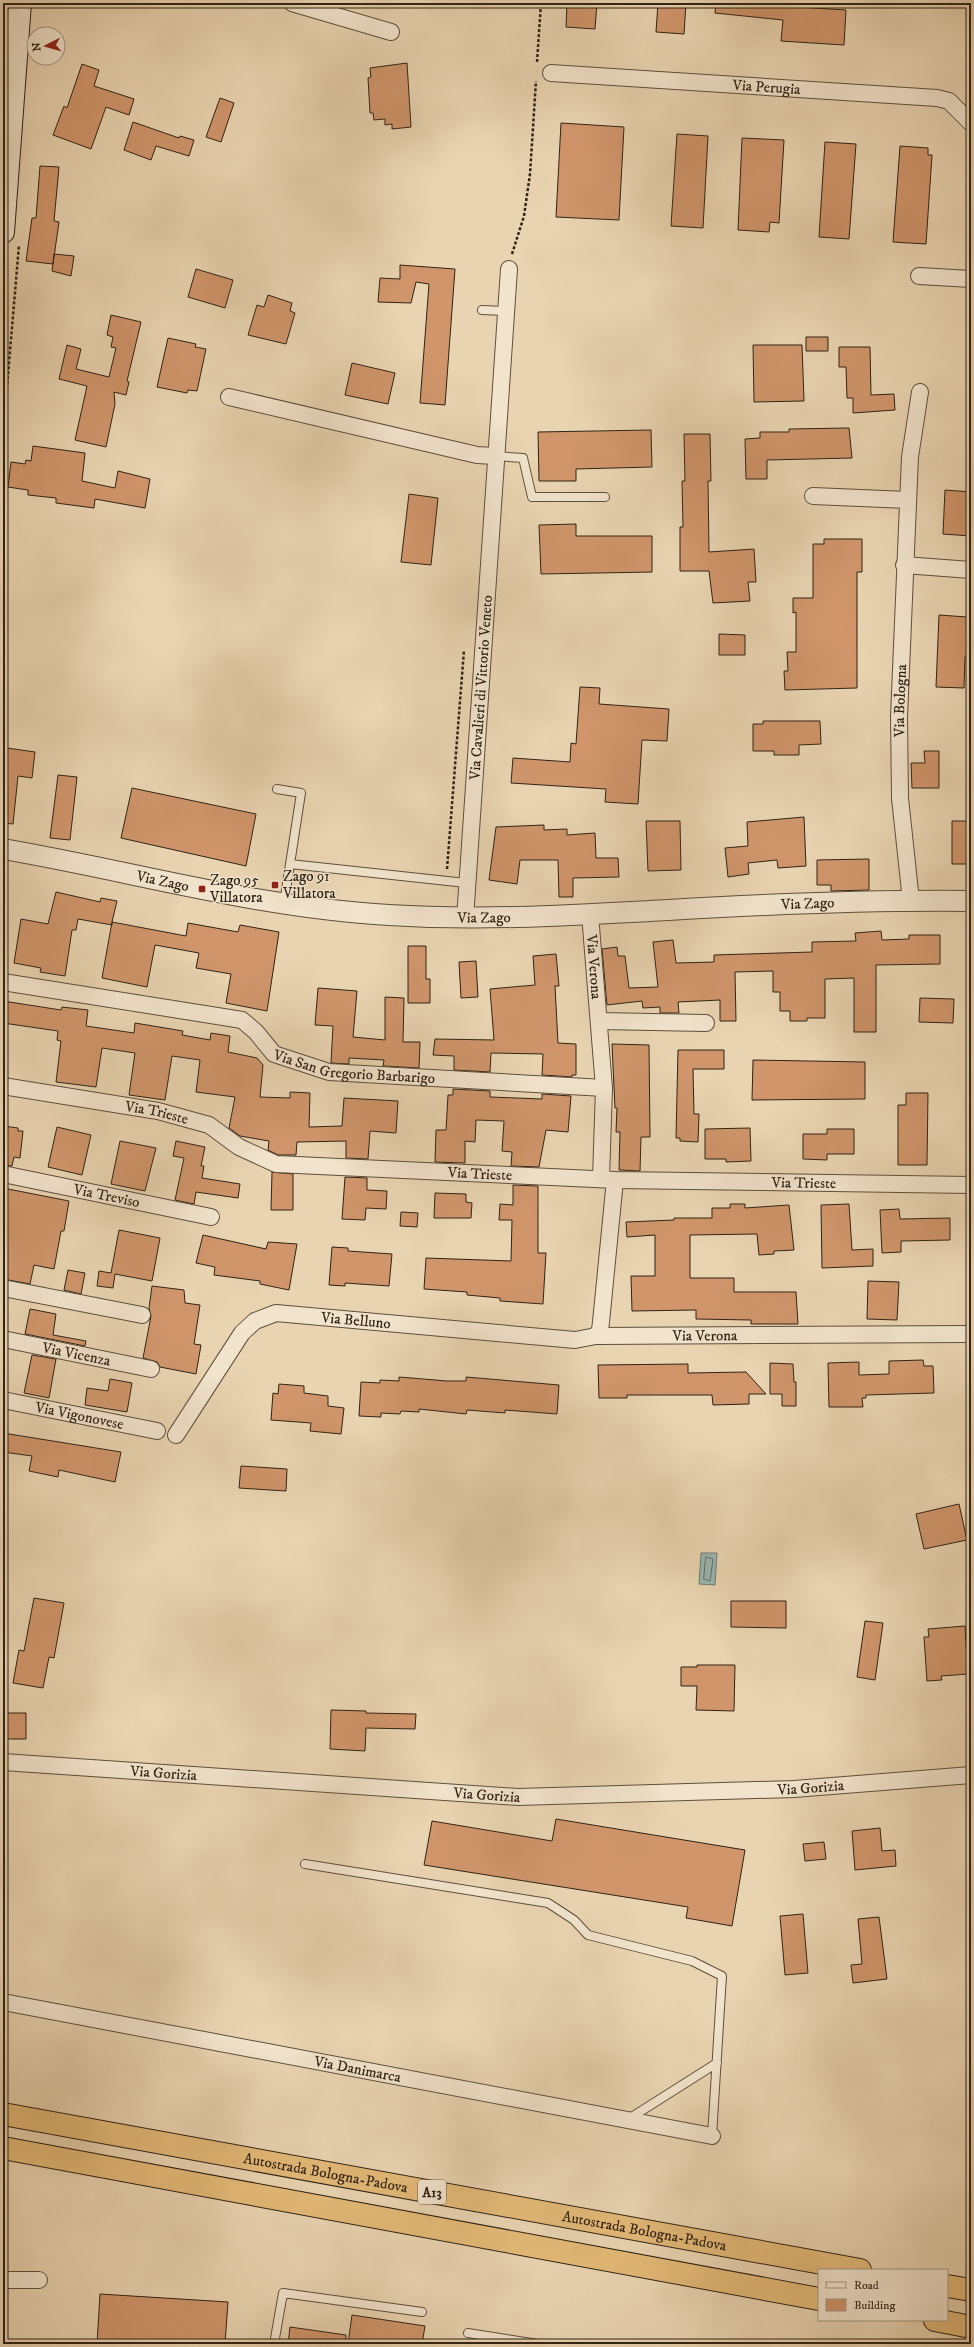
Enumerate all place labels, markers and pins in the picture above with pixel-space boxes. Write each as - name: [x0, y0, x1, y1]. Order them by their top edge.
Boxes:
- place label: Zago 91 Villatora: [282, 867, 336, 903]
- place label: Zago 95 Villatora: [209, 871, 263, 907]
- marker: Zago 91 Villatora: [270, 880, 280, 890]
- marker: Zago 95 Villatora: [197, 884, 207, 894]

